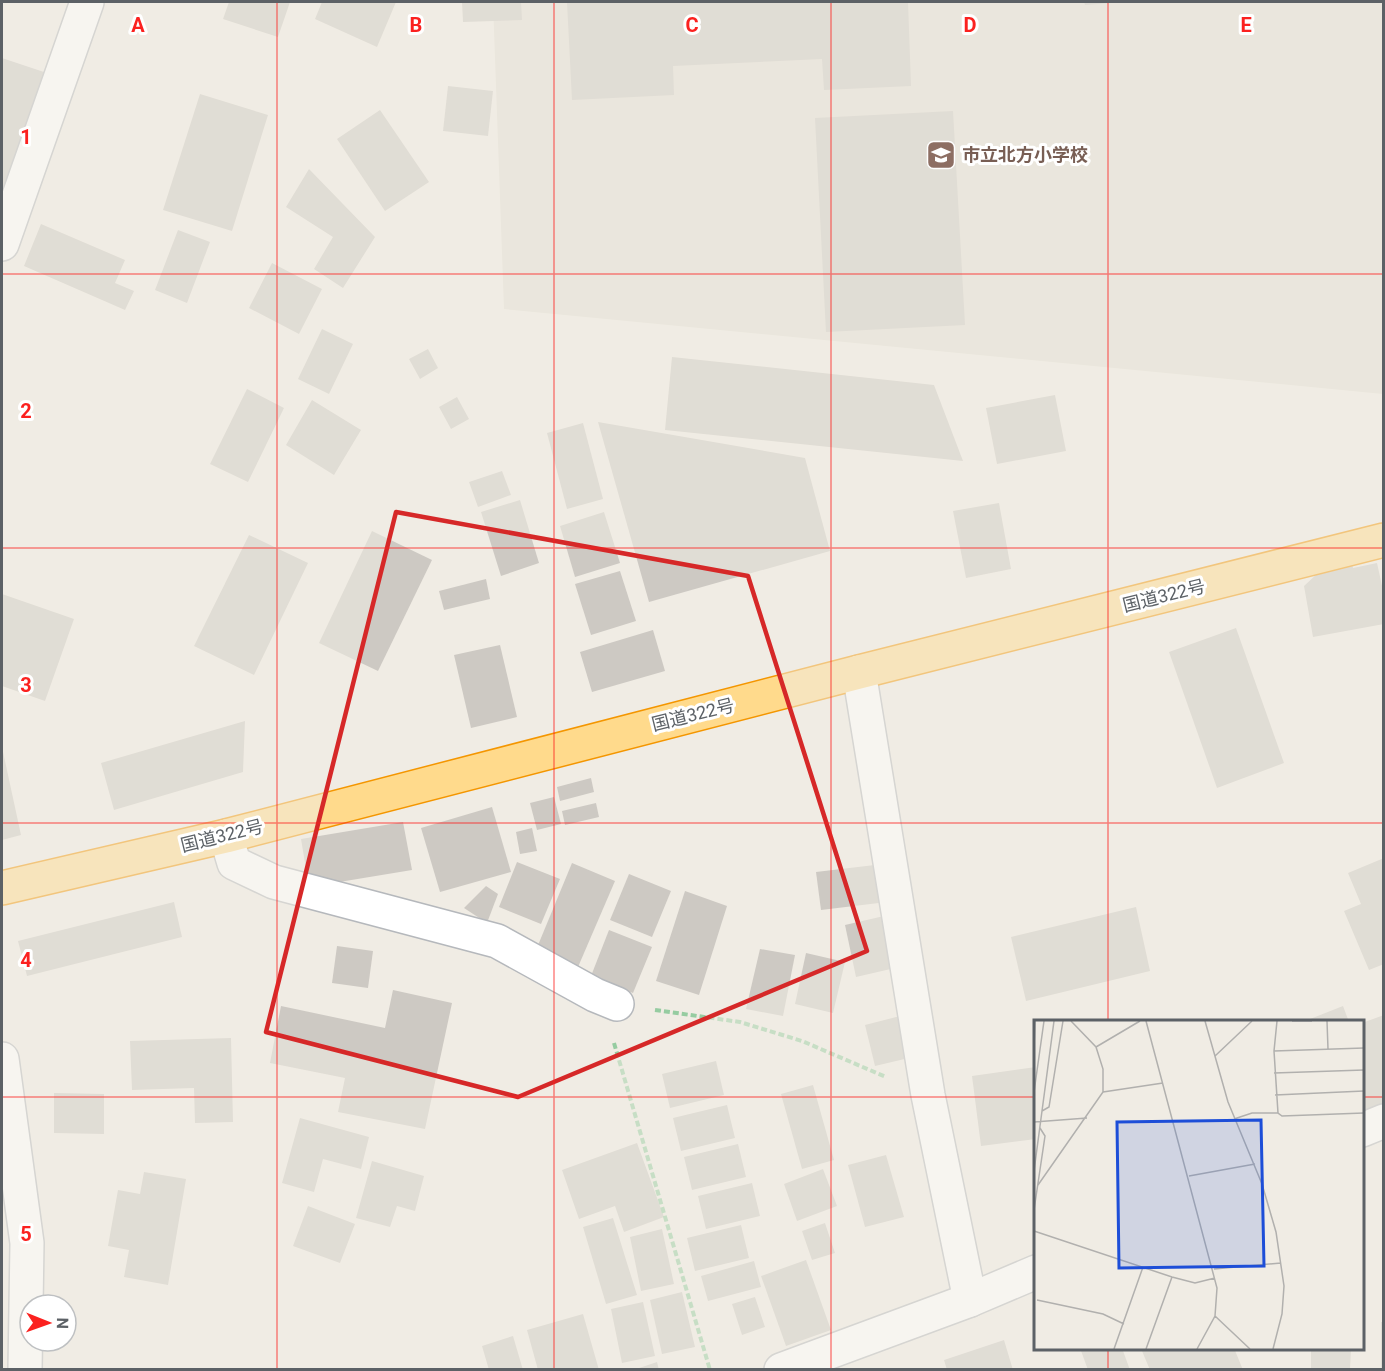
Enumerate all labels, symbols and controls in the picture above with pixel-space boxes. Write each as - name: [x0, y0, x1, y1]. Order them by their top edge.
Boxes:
- text: A: [131, 13, 145, 37]
- text: B: [410, 13, 422, 37]
- text: C: [685, 13, 699, 37]
- text: D: [964, 13, 977, 37]
- text: E: [1240, 13, 1252, 37]
- text: 1: [20, 125, 32, 149]
- school or university icon: 市立北方小学校: [925, 139, 957, 171]
- place label: 市立北方小学校: [962, 144, 1088, 165]
- text: 2: [20, 399, 32, 423]
- street label: 国道322号: [1120, 575, 1207, 616]
- text: 3: [20, 673, 32, 697]
- street label: 国道322号: [649, 694, 736, 735]
- street label: 国道322号: [178, 815, 265, 856]
- text: 4: [20, 948, 32, 972]
- inset map: [1034, 1020, 1364, 1350]
- text: 5: [20, 1222, 32, 1246]
- north arrow: [18, 1293, 78, 1353]
- text: N: [53, 1317, 72, 1329]

